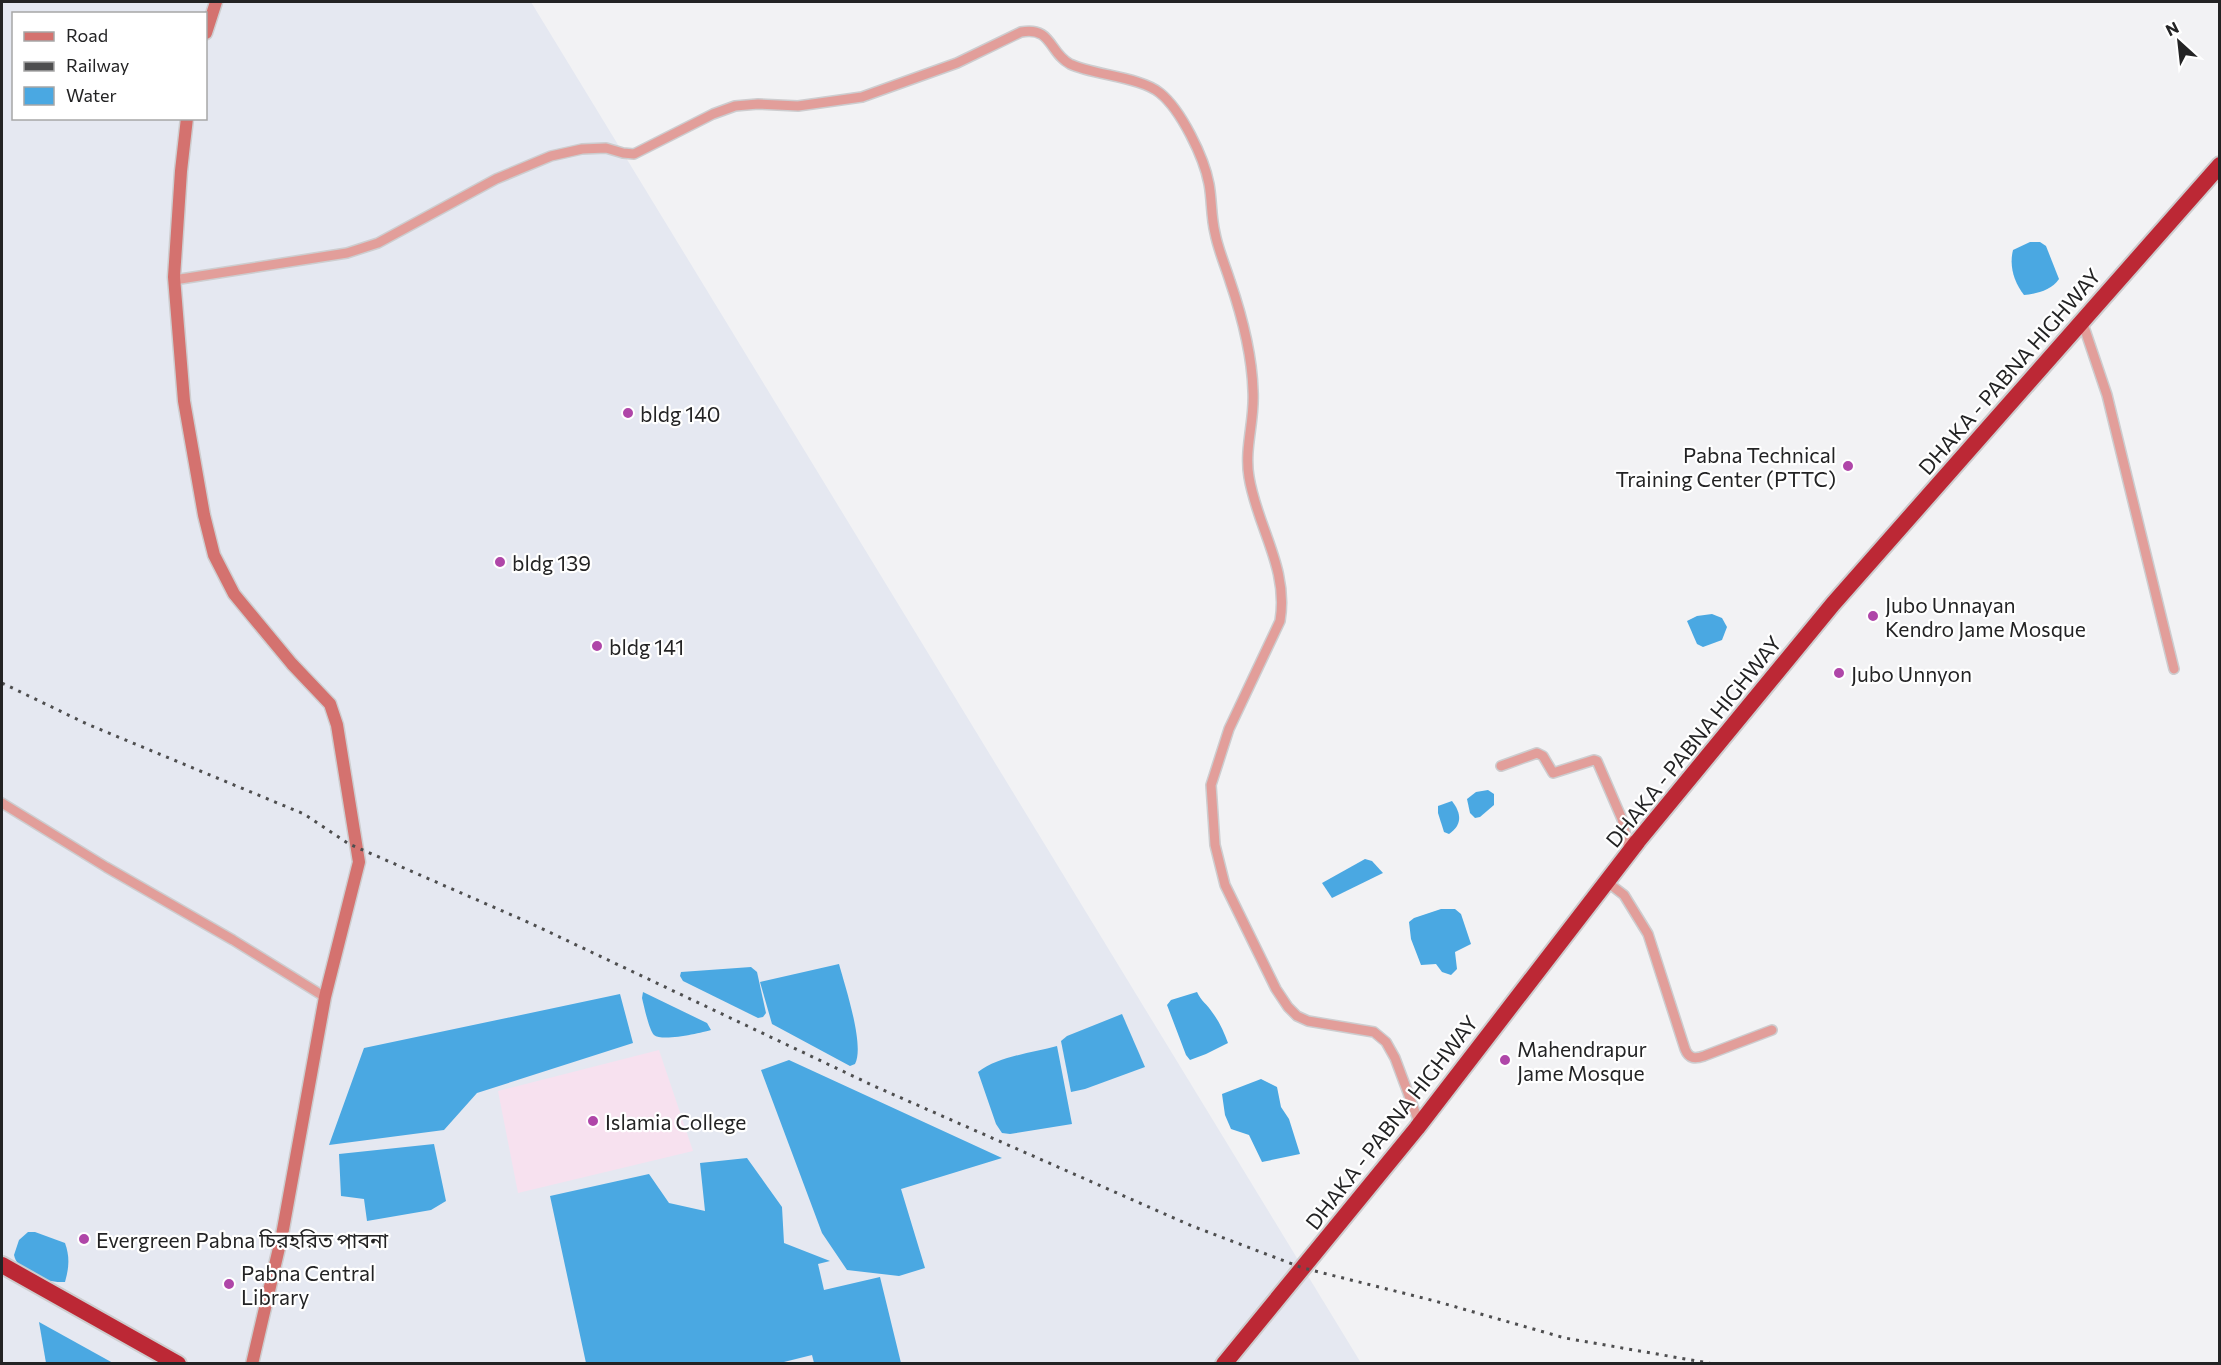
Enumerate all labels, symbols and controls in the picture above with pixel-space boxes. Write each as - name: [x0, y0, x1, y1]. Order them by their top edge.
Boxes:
- legend: [12, 12, 207, 120]
- north arrow: [2149, 12, 2209, 72]
- text: N: [2162, 17, 2182, 39]
- text: Road: [66, 24, 108, 46]
- text: Railway: [66, 54, 129, 76]
- text: Water: [66, 84, 117, 106]
- street label: DHAKA - PABNA HIGHWAY: [1913, 263, 2105, 479]
- place label: bldg 140: [640, 401, 721, 426]
- marker: bldg 140: [621, 406, 635, 420]
- place label: Pabna Technical Training Center (PTTC): [1615, 442, 1836, 491]
- marker: Pabna Technical Training Center (PTTC): [1841, 459, 1855, 473]
- place label: bldg 139: [512, 550, 591, 575]
- marker: bldg 139: [493, 555, 507, 569]
- place label: Jubo Unnayan Kendro Jame Mosque: [1885, 592, 2086, 641]
- marker: Jubo Unnayan Kendro Jame Mosque: [1866, 609, 1880, 623]
- street label: DHAKA - PABNA HIGHWAY: [1600, 630, 1786, 852]
- place label: bldg 141: [609, 634, 684, 659]
- marker: bldg 141: [590, 639, 604, 653]
- place label: Jubo Unnyon: [1851, 661, 1972, 686]
- marker: Jubo Unnyon: [1832, 666, 1846, 680]
- street label: DHAKA - PABNA HIGHWAY: [1300, 1010, 1482, 1234]
- place label: Mahendrapur Jame Mosque: [1517, 1036, 1647, 1085]
- marker: Mahendrapur Jame Mosque: [1498, 1053, 1512, 1067]
- place label: Islamia College: [605, 1109, 746, 1134]
- marker: Islamia College: [586, 1114, 600, 1128]
- place label: Evergreen Pabna চিরহরিত পাবনা: [96, 1227, 389, 1252]
- marker: Evergreen Pabna চিরহরিত পাবনা: [77, 1232, 91, 1246]
- place label: Pabna Central Library: [241, 1260, 375, 1309]
- marker: Pabna Central Library: [222, 1277, 236, 1291]

